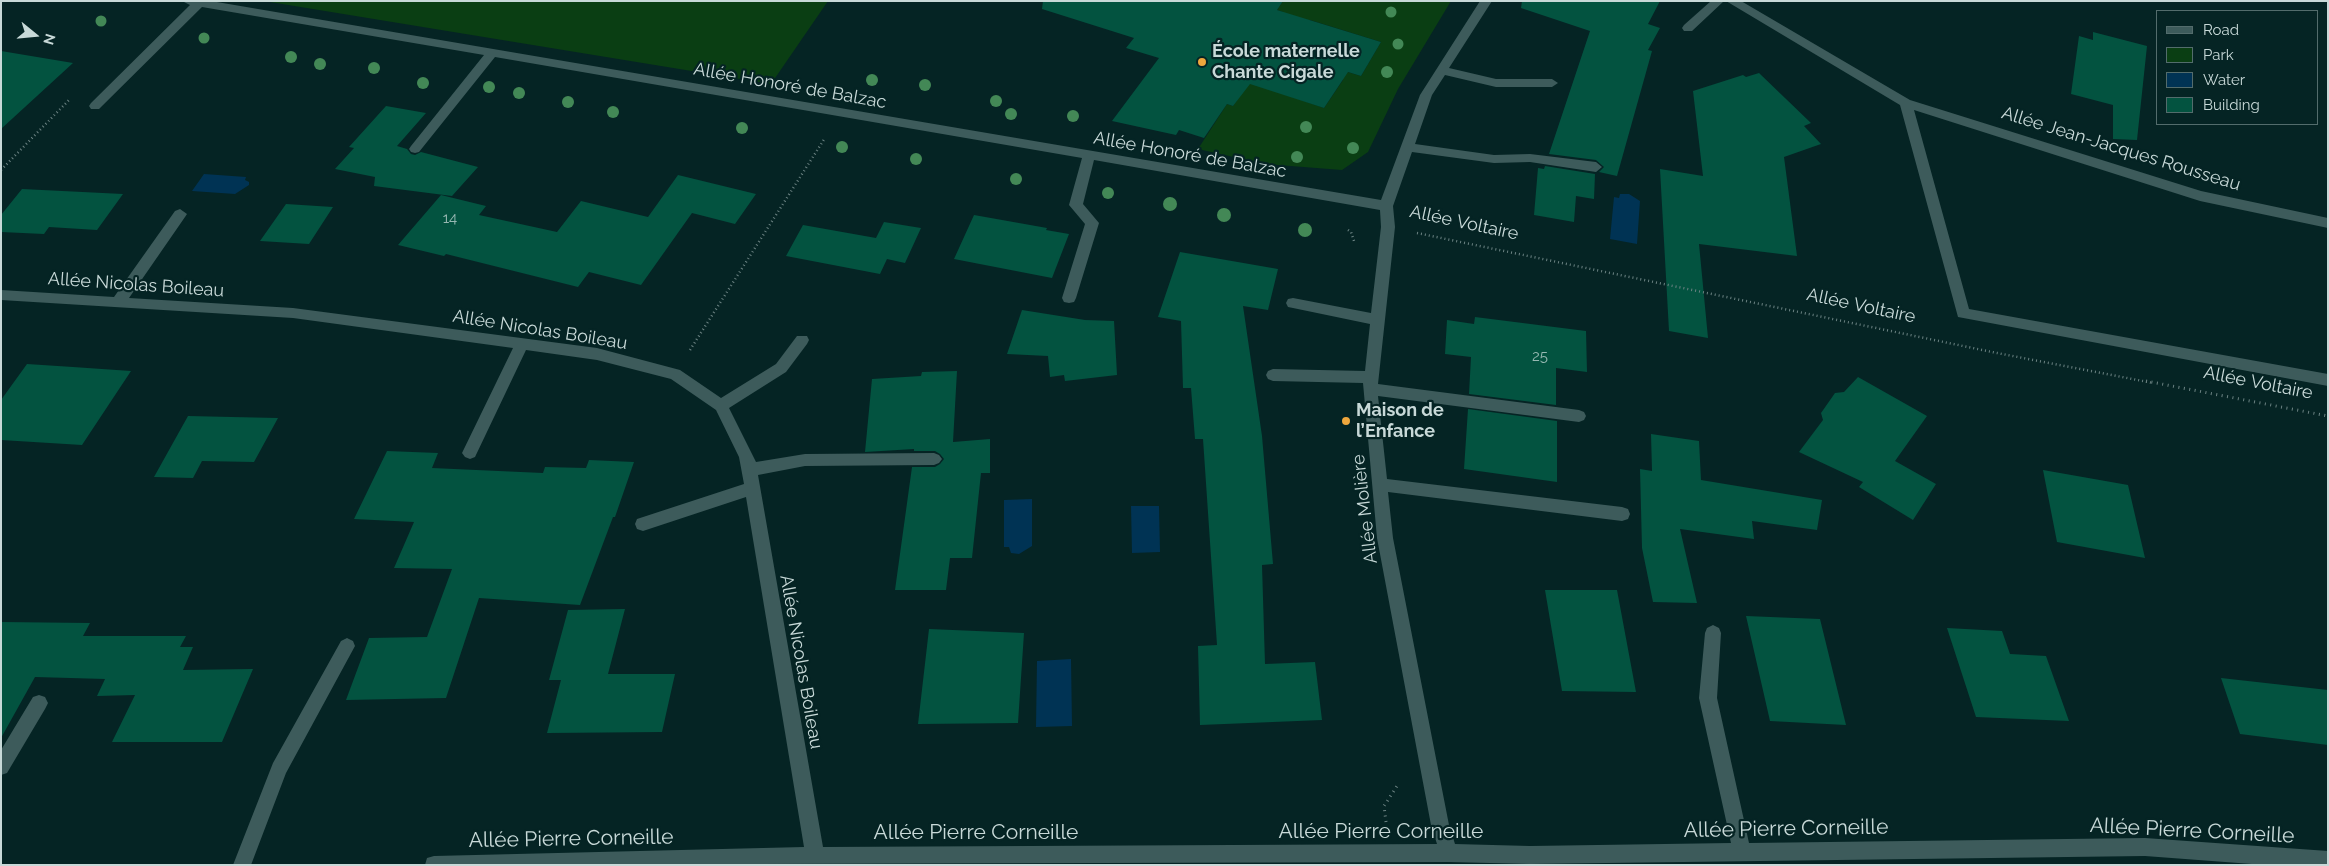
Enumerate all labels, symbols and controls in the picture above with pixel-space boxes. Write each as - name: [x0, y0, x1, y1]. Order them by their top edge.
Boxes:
- north arrow: [10, 10, 60, 60]
- legend: [2156, 10, 2319, 125]
- text: Road: [2203, 21, 2239, 39]
- text: N: [40, 32, 59, 47]
- place label: École maternelle Chante Cigale: [1212, 41, 1360, 84]
- text: Park: [2203, 46, 2234, 64]
- marker: École maternelle Chante Cigale: [1196, 56, 1208, 68]
- street label: Allée Honoré de Balzac: [692, 58, 888, 114]
- text: Water: [2203, 71, 2245, 89]
- text: Building: [2203, 96, 2260, 114]
- street label: Allée Jean-Jacques Rousseau: [1999, 102, 2243, 196]
- street label: Allée Honoré de Balzac: [1092, 127, 1288, 183]
- street label: Allée Voltaire: [1408, 201, 1520, 245]
- house number: 14: [443, 209, 457, 227]
- street label: Allée Nicolas Boileau: [47, 268, 225, 302]
- street label: Allée Voltaire: [1805, 284, 1917, 328]
- street label: Allée Nicolas Boileau: [451, 306, 629, 354]
- house number: 25: [1532, 347, 1548, 365]
- street label: Allée Voltaire: [2202, 362, 2314, 404]
- place label: Maison de l’Enfance: [1356, 400, 1444, 442]
- marker: Maison de l’Enfance: [1340, 415, 1352, 427]
- street label: Allée Molière: [1348, 453, 1382, 565]
- street label: Allée Nicolas Boileau: [775, 573, 827, 751]
- street label: Allée Pierre Corneille: [2089, 813, 2295, 849]
- street label: Allée Pierre Corneille: [1683, 815, 1889, 843]
- street label: Allée Pierre Corneille: [1279, 819, 1483, 845]
- street label: Allée Pierre Corneille: [874, 820, 1078, 846]
- street label: Allée Pierre Corneille: [468, 825, 674, 853]

